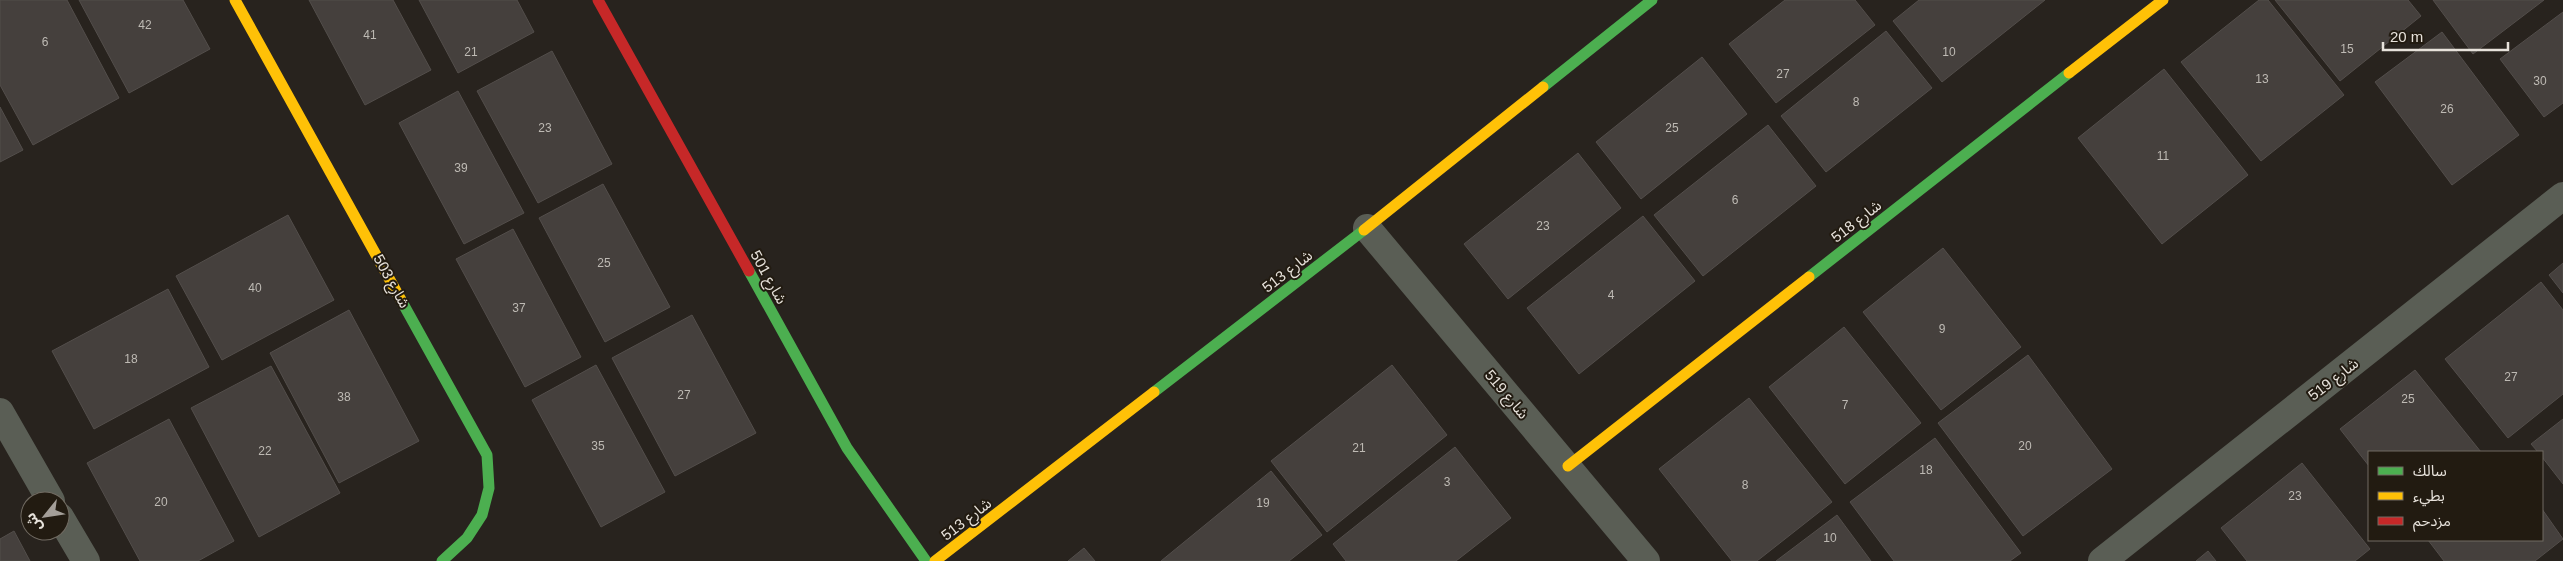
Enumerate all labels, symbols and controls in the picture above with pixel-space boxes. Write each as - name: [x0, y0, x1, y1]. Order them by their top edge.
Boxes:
- house number: 42: [138, 18, 152, 32]
- scale bar: [2383, 20, 2508, 52]
- house number: 41: [363, 28, 377, 42]
- text: 20 m: [2390, 28, 2423, 45]
- house number: 6: [42, 35, 49, 49]
- house number: 15: [2340, 42, 2354, 56]
- house number: 21: [464, 45, 478, 59]
- house number: 10: [1942, 45, 1956, 59]
- house number: 27: [1776, 67, 1790, 81]
- house number: 13: [2255, 72, 2269, 86]
- house number: 30: [2533, 74, 2547, 88]
- house number: 8: [1853, 95, 1860, 109]
- house number: 26: [2440, 102, 2454, 116]
- house number: 23: [538, 121, 552, 135]
- house number: 25: [1665, 121, 1679, 135]
- house number: 11: [2157, 149, 2170, 163]
- house number: 39: [454, 161, 468, 175]
- house number: 6: [1732, 193, 1739, 207]
- street label: شارع 518: [1828, 196, 1887, 249]
- house number: 23: [1536, 219, 1550, 233]
- street label: شارع 513: [1259, 246, 1318, 299]
- street label: شارع 501: [744, 247, 791, 309]
- street label: شارع 503: [367, 251, 414, 313]
- house number: 25: [597, 256, 611, 270]
- house number: 40: [248, 281, 262, 295]
- house number: 4: [1608, 288, 1615, 302]
- house number: 37: [512, 301, 526, 315]
- house number: 9: [1939, 322, 1946, 336]
- house number: 18: [124, 352, 138, 366]
- street label: شارع 519: [2305, 354, 2364, 407]
- street label: شارع 519: [1479, 366, 1532, 425]
- house number: 27: [2504, 370, 2518, 384]
- house number: 27: [677, 388, 691, 402]
- house number: 38: [337, 390, 351, 404]
- house number: 25: [2401, 392, 2415, 406]
- house number: 7: [1842, 398, 1849, 412]
- house number: 35: [591, 439, 605, 453]
- house number: 20: [2018, 439, 2032, 453]
- house number: 21: [1352, 441, 1366, 455]
- house number: 22: [258, 444, 272, 458]
- legend: [2368, 451, 2543, 541]
- text: سالك: [2413, 462, 2447, 479]
- house number: 18: [1919, 463, 1933, 477]
- house number: 3: [1444, 475, 1451, 489]
- house number: 8: [1742, 478, 1749, 492]
- text: بطيء: [2413, 487, 2445, 507]
- house number: 23: [2288, 489, 2302, 503]
- north arrow: [20, 491, 70, 541]
- street label: شارع 513: [938, 494, 997, 547]
- house number: 20: [154, 495, 168, 509]
- house number: 19: [1256, 496, 1270, 510]
- text: ش: [22, 510, 45, 535]
- text: مزدحم: [2413, 512, 2451, 532]
- house number: 10: [1823, 531, 1837, 545]

